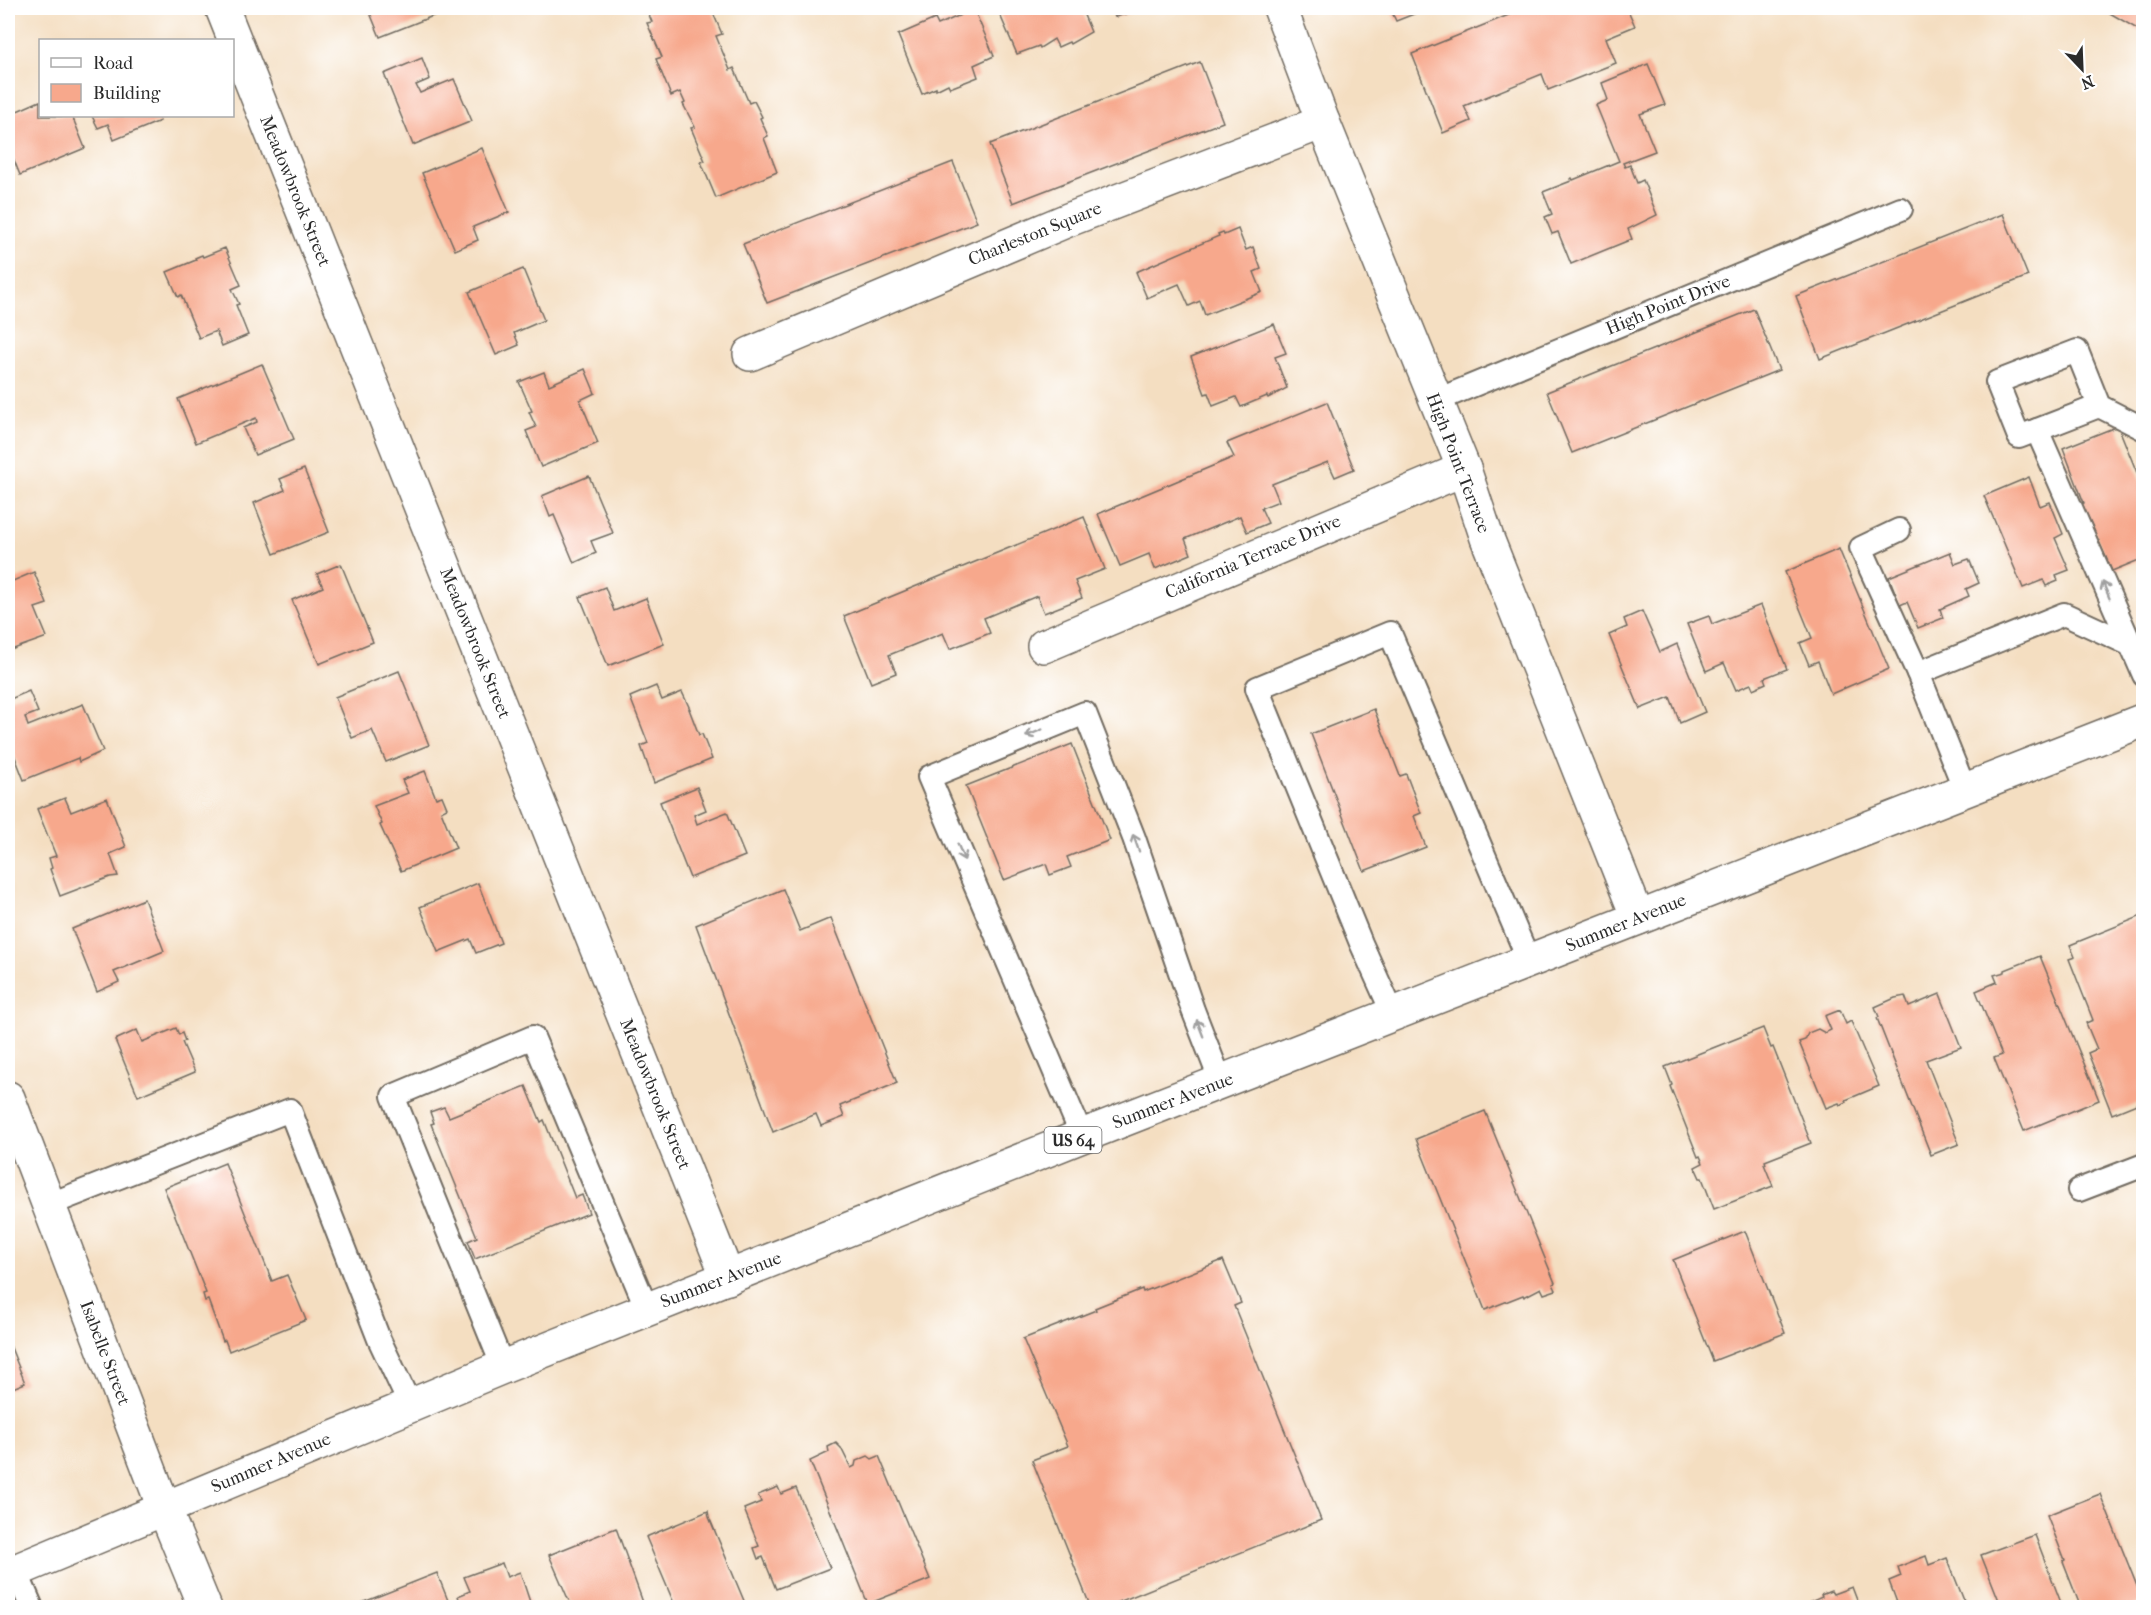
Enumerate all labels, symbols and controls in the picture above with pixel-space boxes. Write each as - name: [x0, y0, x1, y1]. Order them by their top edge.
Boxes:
- legend: [39, 39, 234, 117]
- north arrow: [2052, 39, 2112, 99]
- text: Road: [93, 53, 133, 74]
- text: N: [2078, 71, 2097, 94]
- text: Building: [93, 83, 161, 104]
- street label: Meadowbrook Street: [255, 112, 335, 270]
- street label: Charleston Square: [965, 198, 1105, 270]
- street label: High Point Drive: [1603, 270, 1733, 340]
- street label: High Point Terrace: [1422, 390, 1494, 536]
- street label: California Terrace Drive: [1162, 510, 1344, 604]
- street label: Meadowbrook Street: [435, 564, 515, 722]
- one-way arrow: [2100, 581, 2111, 600]
- one-way arrow: [1026, 728, 1044, 739]
- one-way arrow: [1130, 835, 1141, 853]
- one-way arrow: [956, 842, 967, 861]
- street label: Summer Avenue: [1563, 889, 1689, 957]
- street label: Meadowbrook Street: [615, 1015, 695, 1173]
- one-way arrow: [1194, 1019, 1205, 1037]
- street label: Summer Avenue: [1110, 1068, 1236, 1134]
- road number: US 64: [1044, 1127, 1102, 1153]
- street label: Summer Avenue: [658, 1247, 784, 1313]
- street label: Isabelle Street: [75, 1298, 135, 1409]
- street label: Summer Avenue: [208, 1428, 334, 1498]

